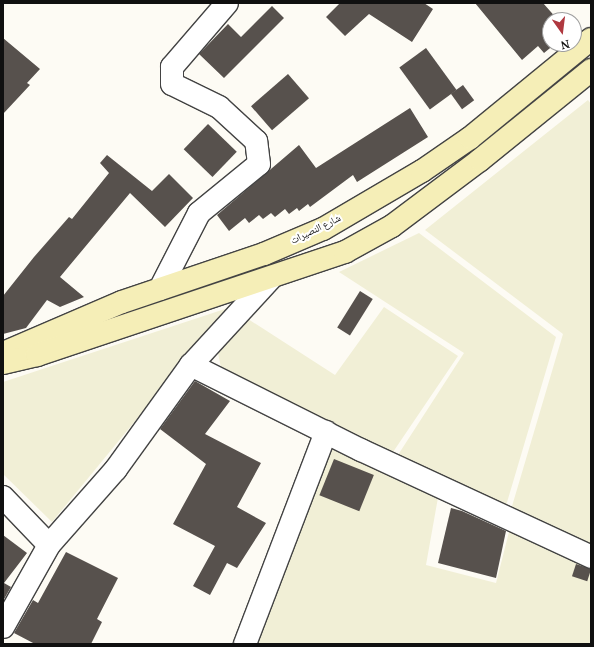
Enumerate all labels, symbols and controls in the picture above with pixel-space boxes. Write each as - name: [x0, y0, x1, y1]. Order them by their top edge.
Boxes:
- north arrow: [542, 12, 582, 52]
- text: N: [558, 33, 571, 53]
- street label: شارع النصيرات: [289, 213, 343, 247]

